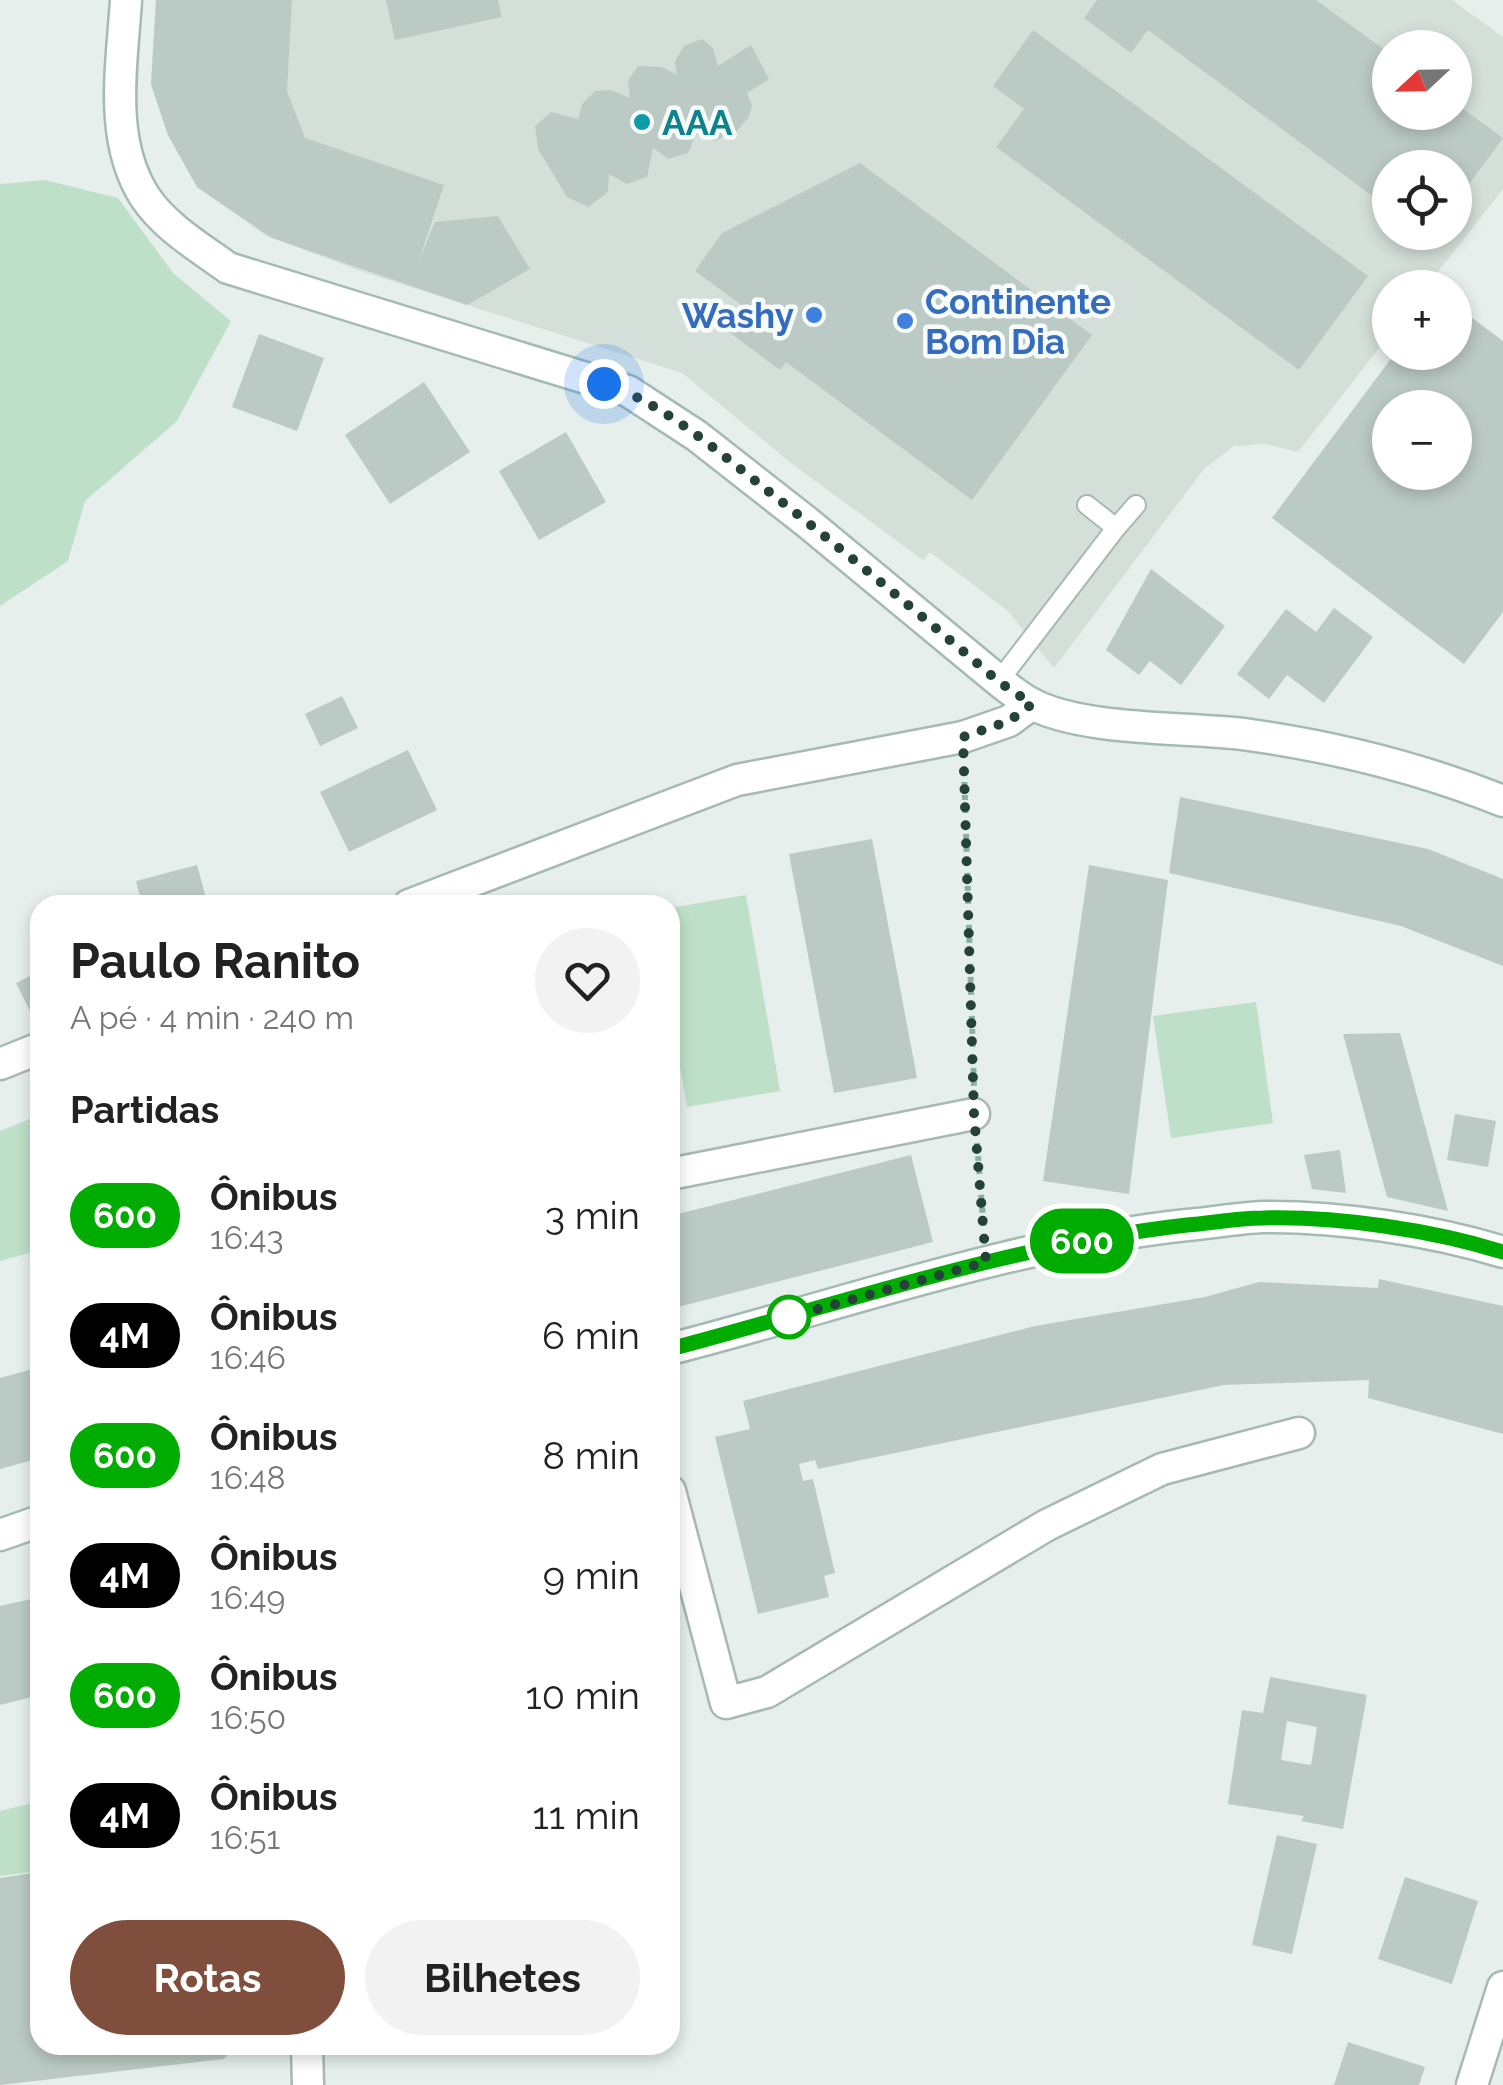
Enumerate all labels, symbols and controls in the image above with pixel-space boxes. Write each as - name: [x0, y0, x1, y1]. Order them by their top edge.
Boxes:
- north arrow: [1372, 30, 1472, 130]
- map controls: [1372, 30, 1472, 490]
- place label: AAA: [662, 102, 733, 143]
- marker: AAA: [631, 111, 653, 133]
- button: locate: [1372, 150, 1472, 250]
- button: +: [1372, 270, 1472, 370]
- place label: Continente Bom Dia: [925, 281, 1111, 362]
- place label: Washy: [682, 295, 794, 336]
- marker: Washy: [803, 304, 825, 326]
- marker: Continente Bom Dia: [894, 310, 916, 332]
- your location: [579, 359, 629, 409]
- button: −: [1372, 390, 1472, 490]
- button: heart: [535, 928, 640, 1033]
- text: Paulo Ranito: [70, 933, 360, 989]
- text: A pé · 4 min · 240 m: [70, 999, 354, 1036]
- text: Partidas: [70, 1087, 219, 1132]
- text: Ônibus: [210, 1174, 338, 1219]
- text: 3 min: [545, 1193, 640, 1238]
- text: 600: [93, 1195, 157, 1236]
- line badge: 600: [1024, 1208, 1140, 1274]
- text: 16:43: [210, 1219, 284, 1256]
- text: 600: [1050, 1221, 1114, 1262]
- text: Ônibus: [210, 1294, 338, 1339]
- unlabelled marker: [768, 1296, 810, 1338]
- text: 6 min: [542, 1313, 640, 1358]
- text: 4M: [100, 1315, 150, 1356]
- text: 16:46: [210, 1339, 286, 1376]
- text: Ônibus: [210, 1414, 338, 1459]
- text: 8 min: [542, 1433, 640, 1478]
- text: 600: [93, 1435, 157, 1476]
- text: 16:48: [210, 1459, 285, 1496]
- text: Ônibus: [210, 1534, 338, 1579]
- text: 9 min: [543, 1553, 640, 1598]
- text: 4M: [100, 1555, 150, 1596]
- text: 16:49: [210, 1579, 285, 1616]
- text: Ônibus: [210, 1654, 338, 1699]
- text: 10 min: [525, 1673, 640, 1718]
- text: 600: [93, 1675, 157, 1716]
- text: 16:50: [210, 1699, 286, 1736]
- text: Ônibus: [210, 1774, 338, 1819]
- text: 11 min: [532, 1793, 640, 1838]
- text: 4M: [100, 1795, 150, 1836]
- text: 16:51: [210, 1819, 280, 1856]
- button: Rotas: [70, 1920, 345, 2035]
- button: Bilhetes: [365, 1920, 640, 2035]

